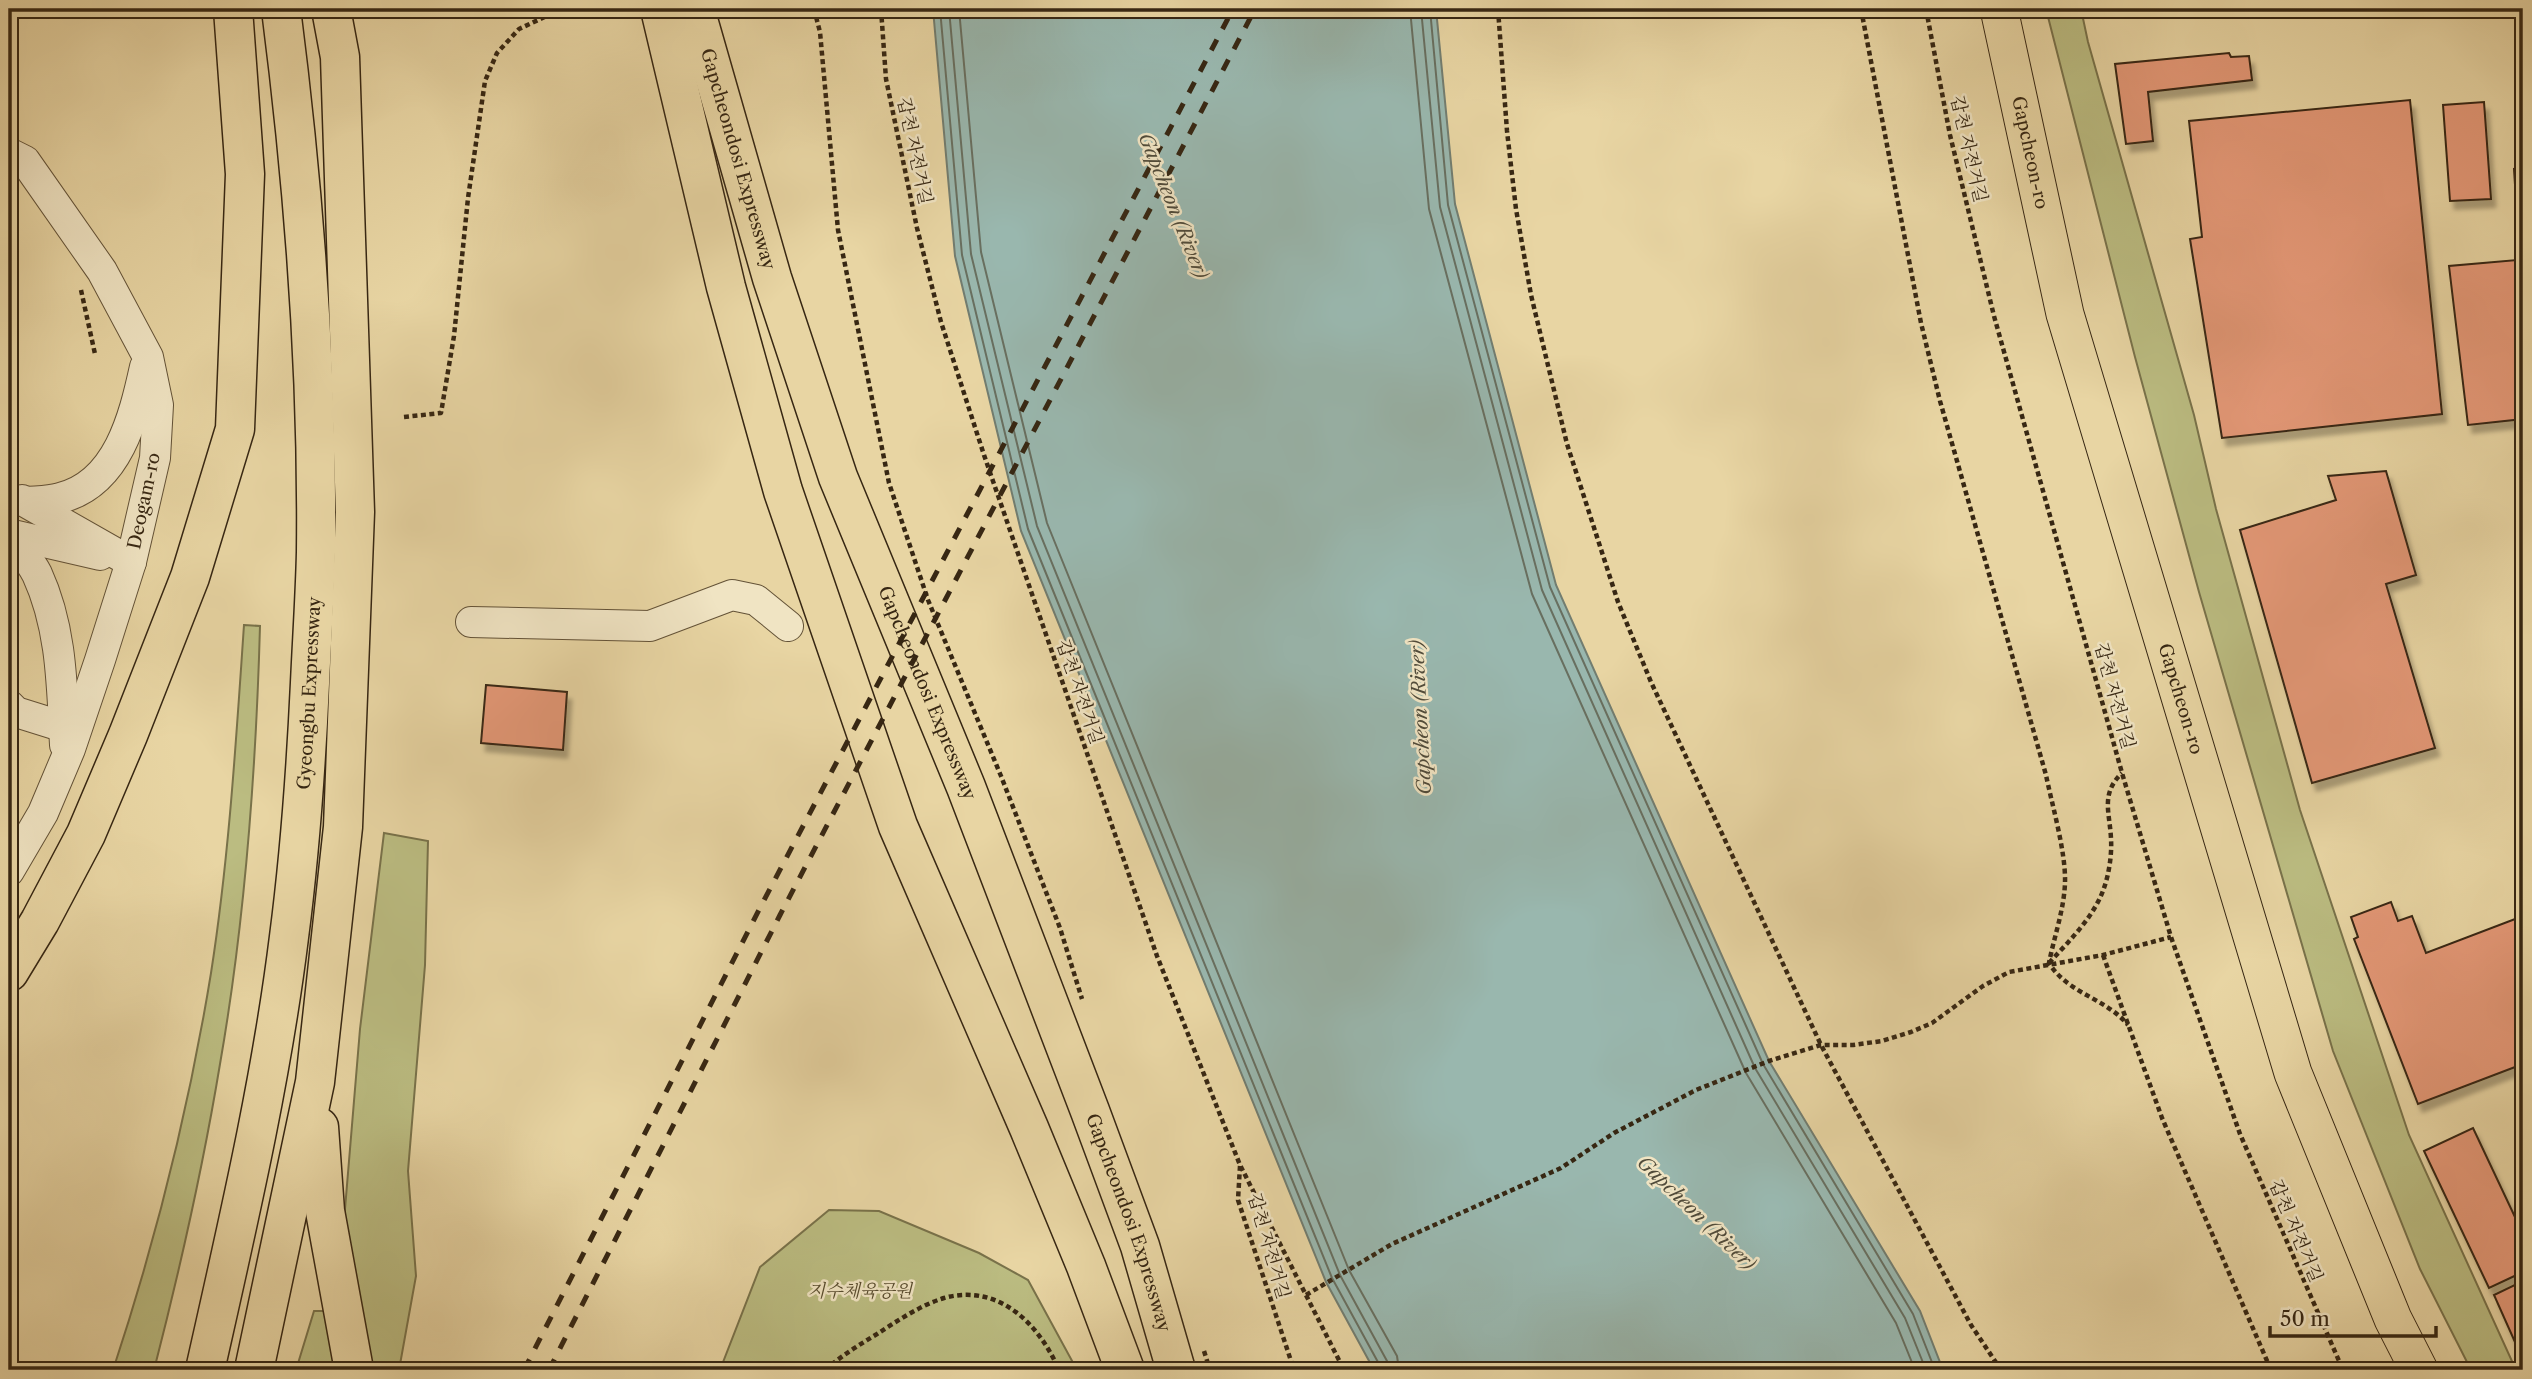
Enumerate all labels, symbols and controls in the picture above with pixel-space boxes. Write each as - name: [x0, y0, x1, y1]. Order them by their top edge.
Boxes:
- street label: Gapcheondosi Expressway: [696, 46, 780, 273]
- street label: 갑천 자전거길: [1946, 93, 1992, 205]
- street label: Gapcheon-ro: [2007, 94, 2053, 211]
- street label: 갑천 자전거길: [893, 95, 937, 207]
- water label: Gapcheon (River): [1134, 130, 1213, 283]
- street label: Deogam-ro: [123, 451, 165, 551]
- street label: Gapcheondosi Expressway: [873, 583, 981, 804]
- street label: Gyeongbu Expressway: [293, 595, 325, 790]
- street label: 갑천 자전거길: [1052, 637, 1108, 747]
- water label: Gapcheon (River): [1405, 639, 1436, 795]
- street label: 갑천 자전거길: [2090, 640, 2140, 752]
- street label: Gapcheon-ro: [2154, 641, 2208, 757]
- street label: Gapcheondosi Expressway: [1081, 1111, 1176, 1335]
- water label: Gapcheon (River): [1633, 1151, 1761, 1276]
- street label: 갑천 자전거길: [2265, 1176, 2327, 1286]
- street label: 갑천 자전거길: [1243, 1191, 1295, 1301]
- park label: 지수체육공원: [808, 1280, 914, 1302]
- scale bar: [2270, 1295, 2436, 1339]
- text: 50 m: [2280, 1306, 2330, 1331]

